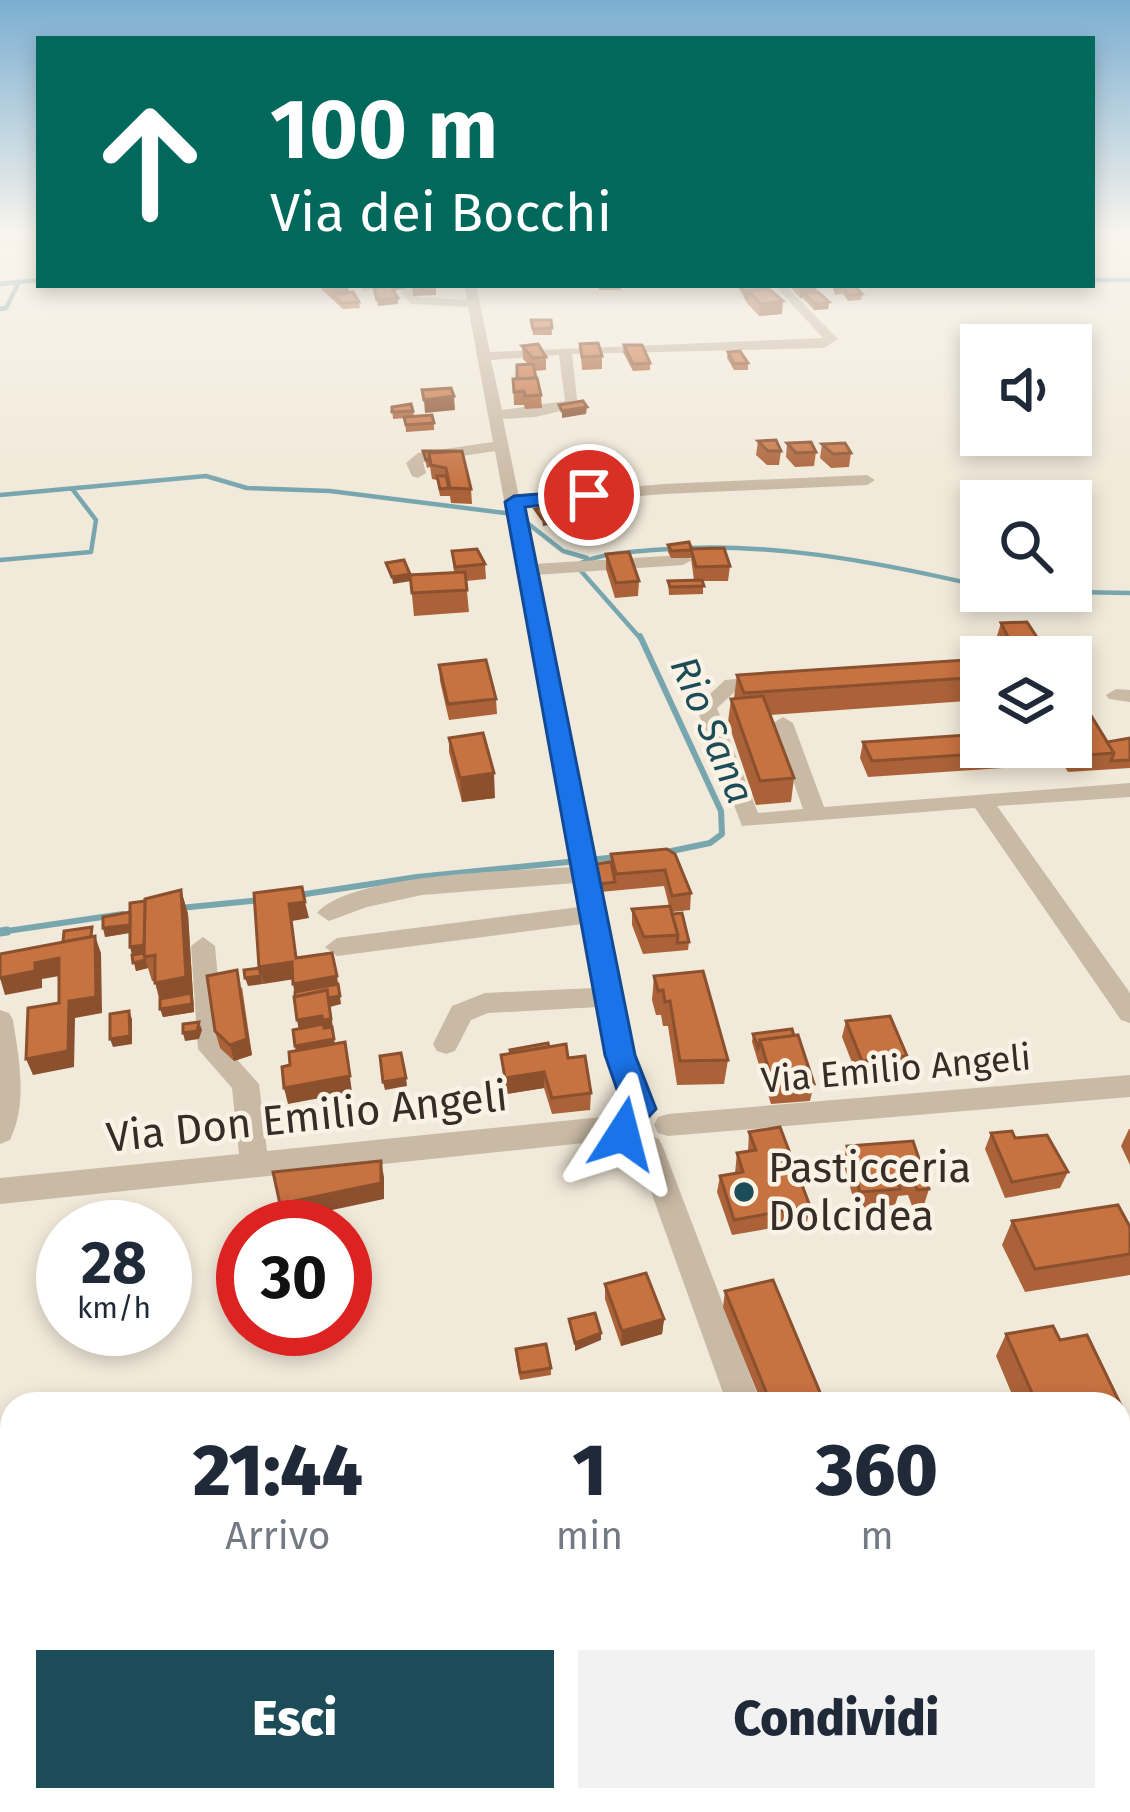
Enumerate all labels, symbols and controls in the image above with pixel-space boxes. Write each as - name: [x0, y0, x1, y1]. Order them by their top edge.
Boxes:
- text: 100 m: [270, 79, 498, 180]
- icon: ahead: [72, 84, 228, 240]
- text: Via dei Bocchi: [270, 181, 612, 245]
- map controls: [960, 324, 1092, 768]
- button: sound: [960, 324, 1092, 456]
- pin: [538, 444, 640, 546]
- icon: arrive: [556, 462, 622, 528]
- button: search: [960, 480, 1092, 612]
- button: layers: [960, 636, 1092, 768]
- water label: Rio Sana: [661, 650, 763, 810]
- street label: Via Emilio Angeli: [759, 1035, 1033, 1103]
- street label: Via Don Emilio Angeli: [104, 1071, 510, 1163]
- position arrow: [560, 1071, 686, 1197]
- place label: Pasticceria Dolcidea: [768, 1143, 971, 1241]
- marker: Pasticceria Dolcidea: [731, 1179, 757, 1205]
- speed limit sign: 30: [216, 1200, 372, 1356]
- text: 28: [81, 1227, 147, 1299]
- text: km/h: [77, 1290, 151, 1326]
- text: 21:44: [193, 1428, 363, 1514]
- text: 1: [572, 1428, 607, 1514]
- text: 360: [816, 1428, 938, 1514]
- text: Arrivo: [225, 1513, 331, 1559]
- text: min: [556, 1513, 623, 1559]
- text: m: [860, 1513, 894, 1559]
- button: Esci: [36, 1650, 554, 1788]
- button: Condividi: [578, 1650, 1095, 1788]

